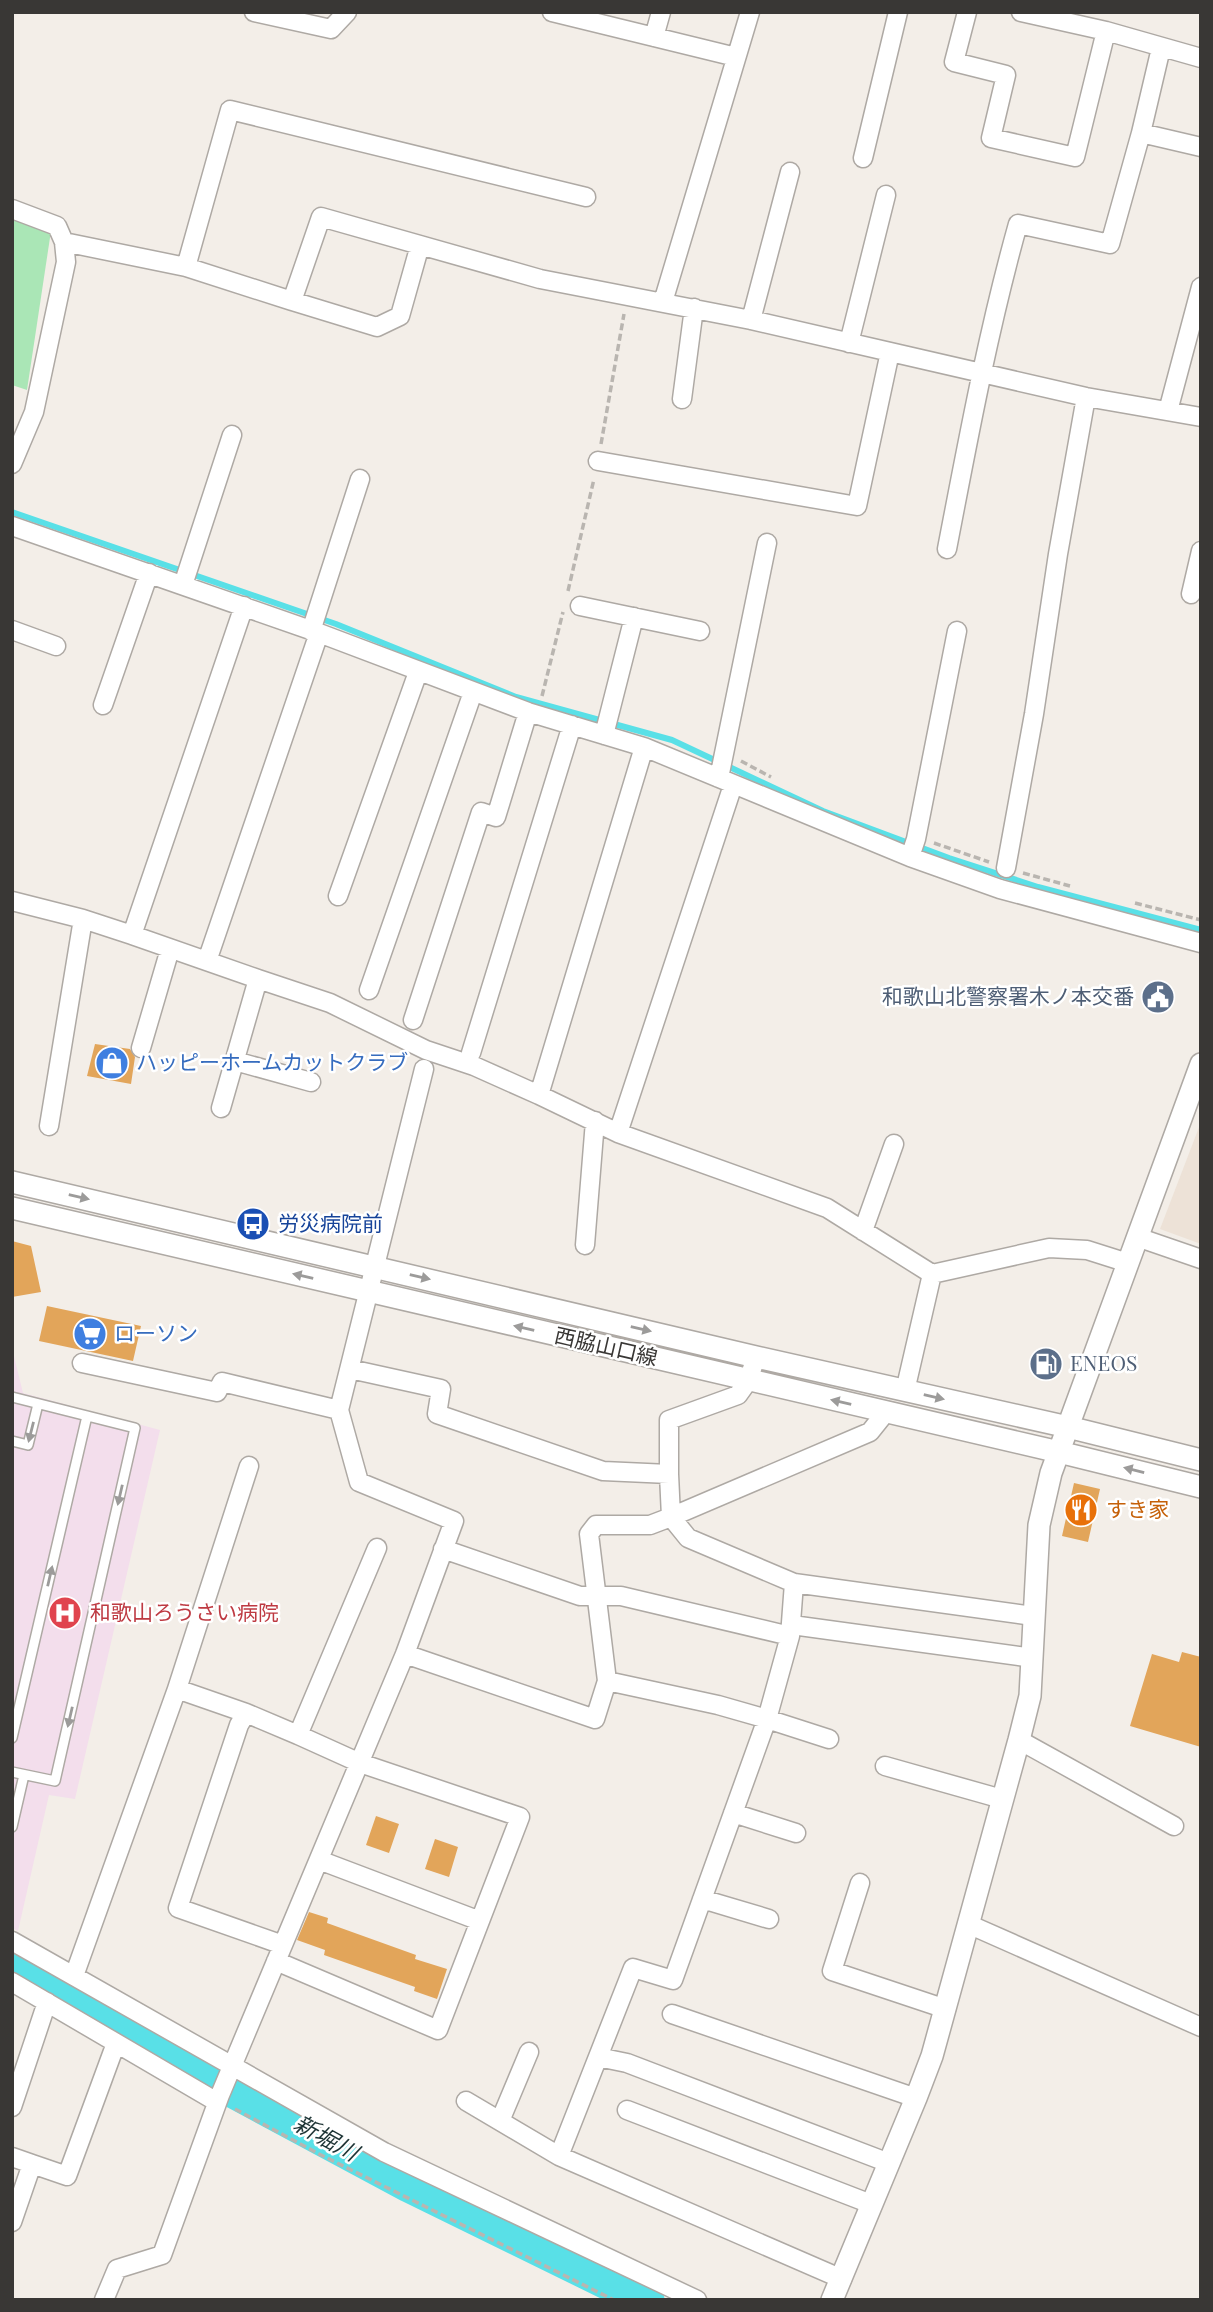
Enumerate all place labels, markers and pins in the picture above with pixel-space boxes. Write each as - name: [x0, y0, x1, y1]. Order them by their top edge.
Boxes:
- public building icon: 和歌山北警察署木ノ本交番: [1139, 978, 1177, 1016]
- place label: 和歌山北警察署木ノ本交番: [882, 981, 1134, 1009]
- shop icon: ハッピーホームカットクラブ: [93, 1044, 131, 1082]
- place label: ハッピーホームカットクラブ: [136, 1047, 408, 1075]
- bus stop icon: 労災病院前: [234, 1205, 272, 1243]
- place label: 労災病院前: [278, 1208, 383, 1236]
- supermarket icon: ローソン: [71, 1315, 109, 1353]
- place label: ローソン: [114, 1318, 198, 1346]
- fuel station icon: ENEOS: [1027, 1345, 1065, 1383]
- place label: ENEOS: [1070, 1348, 1137, 1376]
- restaurant icon: すき家: [1062, 1491, 1100, 1529]
- place label: すき家: [1106, 1494, 1169, 1522]
- hospital icon: 和歌山ろうさい病院: [46, 1594, 84, 1632]
- place label: 和歌山ろうさい病院: [90, 1597, 279, 1625]

